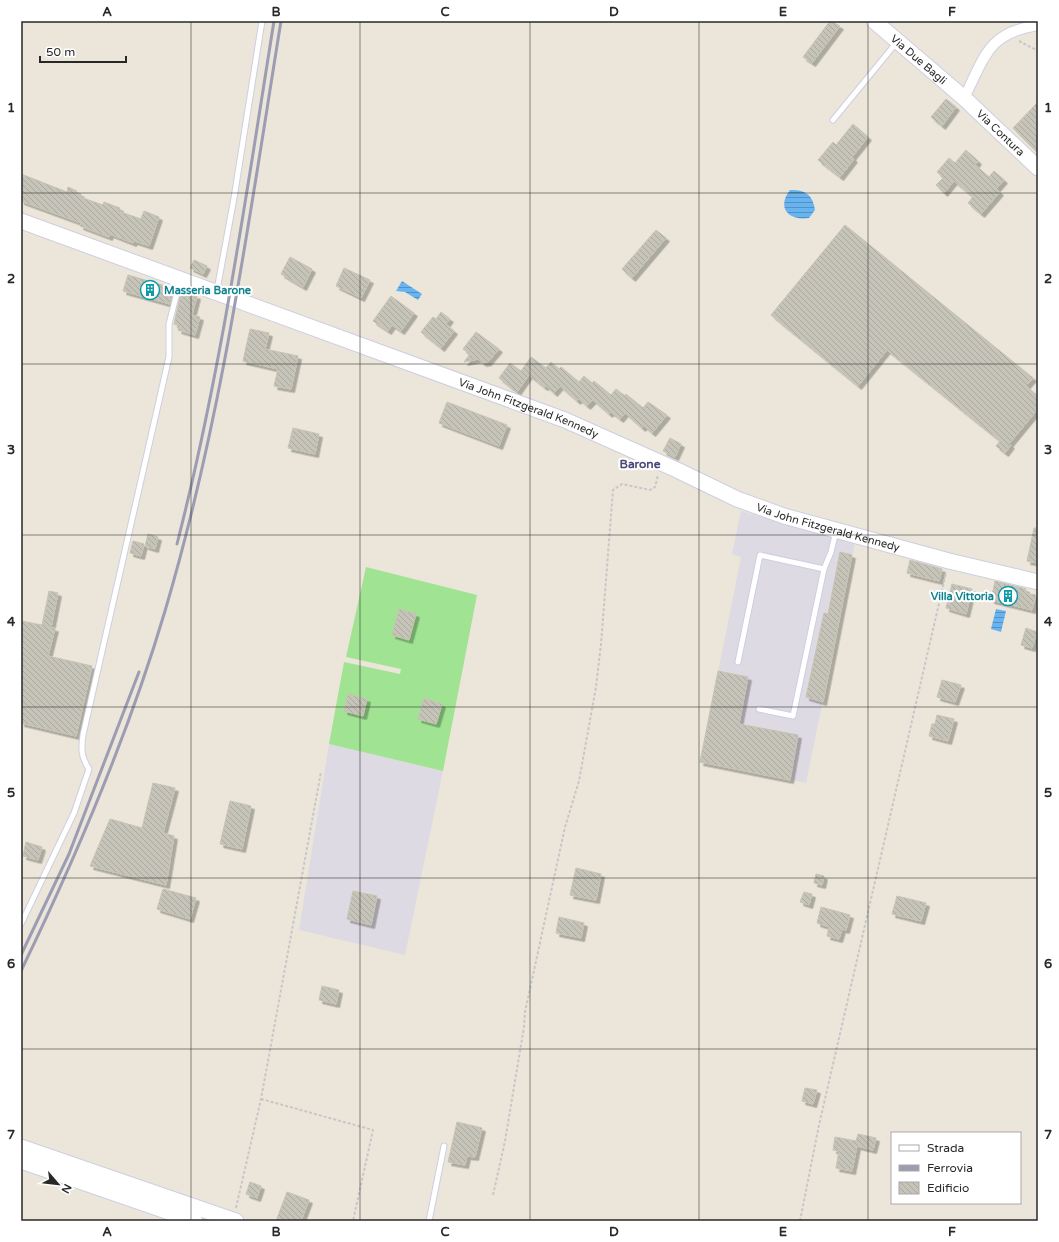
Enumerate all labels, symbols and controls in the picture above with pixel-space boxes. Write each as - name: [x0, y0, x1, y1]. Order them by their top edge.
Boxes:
- text: A: [102, 4, 112, 20]
- text: B: [271, 4, 281, 20]
- text: C: [440, 4, 450, 20]
- text: D: [609, 4, 619, 20]
- text: E: [779, 4, 787, 20]
- text: F: [948, 4, 956, 20]
- street label: Via Due Bagli: [888, 32, 949, 87]
- scale bar: [40, 38, 126, 64]
- text: 50 m: [46, 45, 75, 59]
- text: 1: [7, 100, 15, 116]
- text: 1: [1044, 100, 1052, 116]
- street label: Via Contura: [974, 107, 1027, 159]
- text: 2: [7, 271, 15, 287]
- text: 2: [1044, 271, 1052, 287]
- building icon: Masseria Barone: [139, 279, 161, 301]
- place label: Masseria Barone: [164, 284, 252, 297]
- street label: Via John Fitzgerald Kennedy: [457, 376, 601, 441]
- text: 3: [7, 442, 15, 458]
- text: 3: [1044, 442, 1052, 458]
- district label: Barone: [620, 457, 661, 471]
- street label: Via John Fitzgerald Kennedy: [754, 501, 901, 554]
- building icon: Villa Vittoria: [997, 585, 1019, 607]
- place label: Villa Vittoria: [931, 590, 994, 603]
- text: 4: [7, 614, 16, 630]
- text: 4: [1044, 614, 1053, 630]
- text: 5: [7, 785, 15, 801]
- text: 5: [1044, 785, 1052, 801]
- text: 6: [7, 956, 15, 972]
- text: 6: [1044, 956, 1052, 972]
- text: 7: [7, 1127, 15, 1143]
- text: 7: [1044, 1127, 1052, 1143]
- legend: [891, 1132, 1021, 1204]
- text: Strada: [927, 1141, 964, 1155]
- text: Ferrovia: [927, 1161, 973, 1175]
- north arrow: [38, 1164, 78, 1204]
- text: Edificio: [927, 1181, 969, 1195]
- text: N: [59, 1182, 74, 1195]
- text: A: [102, 1224, 112, 1240]
- text: B: [271, 1224, 281, 1240]
- text: C: [440, 1224, 450, 1240]
- text: D: [609, 1224, 619, 1240]
- text: E: [779, 1224, 787, 1240]
- text: F: [948, 1224, 956, 1240]

